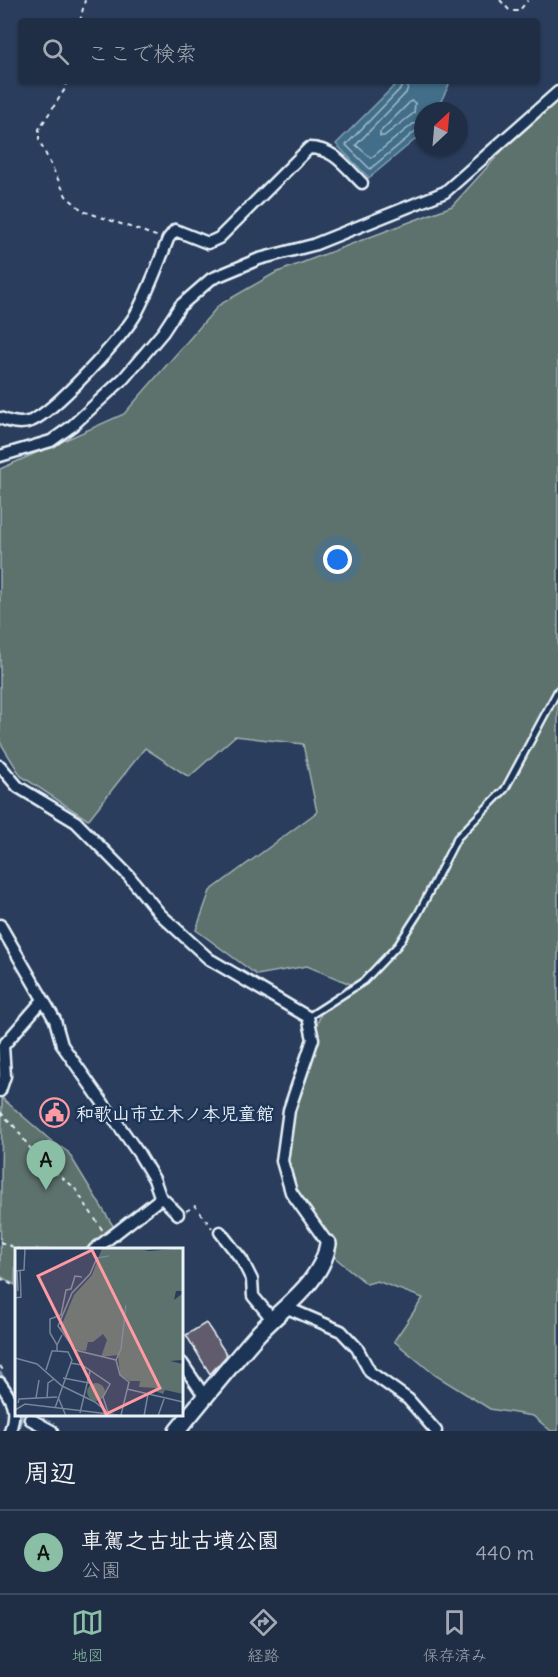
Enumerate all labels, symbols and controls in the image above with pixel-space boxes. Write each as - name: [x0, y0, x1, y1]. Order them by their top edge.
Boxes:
- search box: [18, 18, 540, 84]
- icon: search: [39, 35, 72, 68]
- text: ここで検索: [87, 39, 197, 67]
- north arrow: [414, 102, 468, 156]
- your location: [323, 545, 352, 574]
- public building icon: 和歌山市立木ノ本児童館: [39, 1097, 71, 1129]
- place label: 和歌山市立木ノ本児童館: [76, 1102, 274, 1125]
- pin: A: [26, 1140, 66, 1190]
- inset map: [15, 1248, 183, 1416]
- text: 周辺: [24, 1456, 76, 1489]
- text: 車駕之古址古墳公園: [81, 1526, 279, 1554]
- text: A: [37, 1540, 50, 1565]
- text: 440 m: [475, 1540, 534, 1565]
- text: 公園: [81, 1557, 121, 1582]
- tab: 地図: [71, 1606, 104, 1666]
- tab: 経路: [247, 1606, 280, 1666]
- tab: 保存済み: [423, 1606, 487, 1666]

